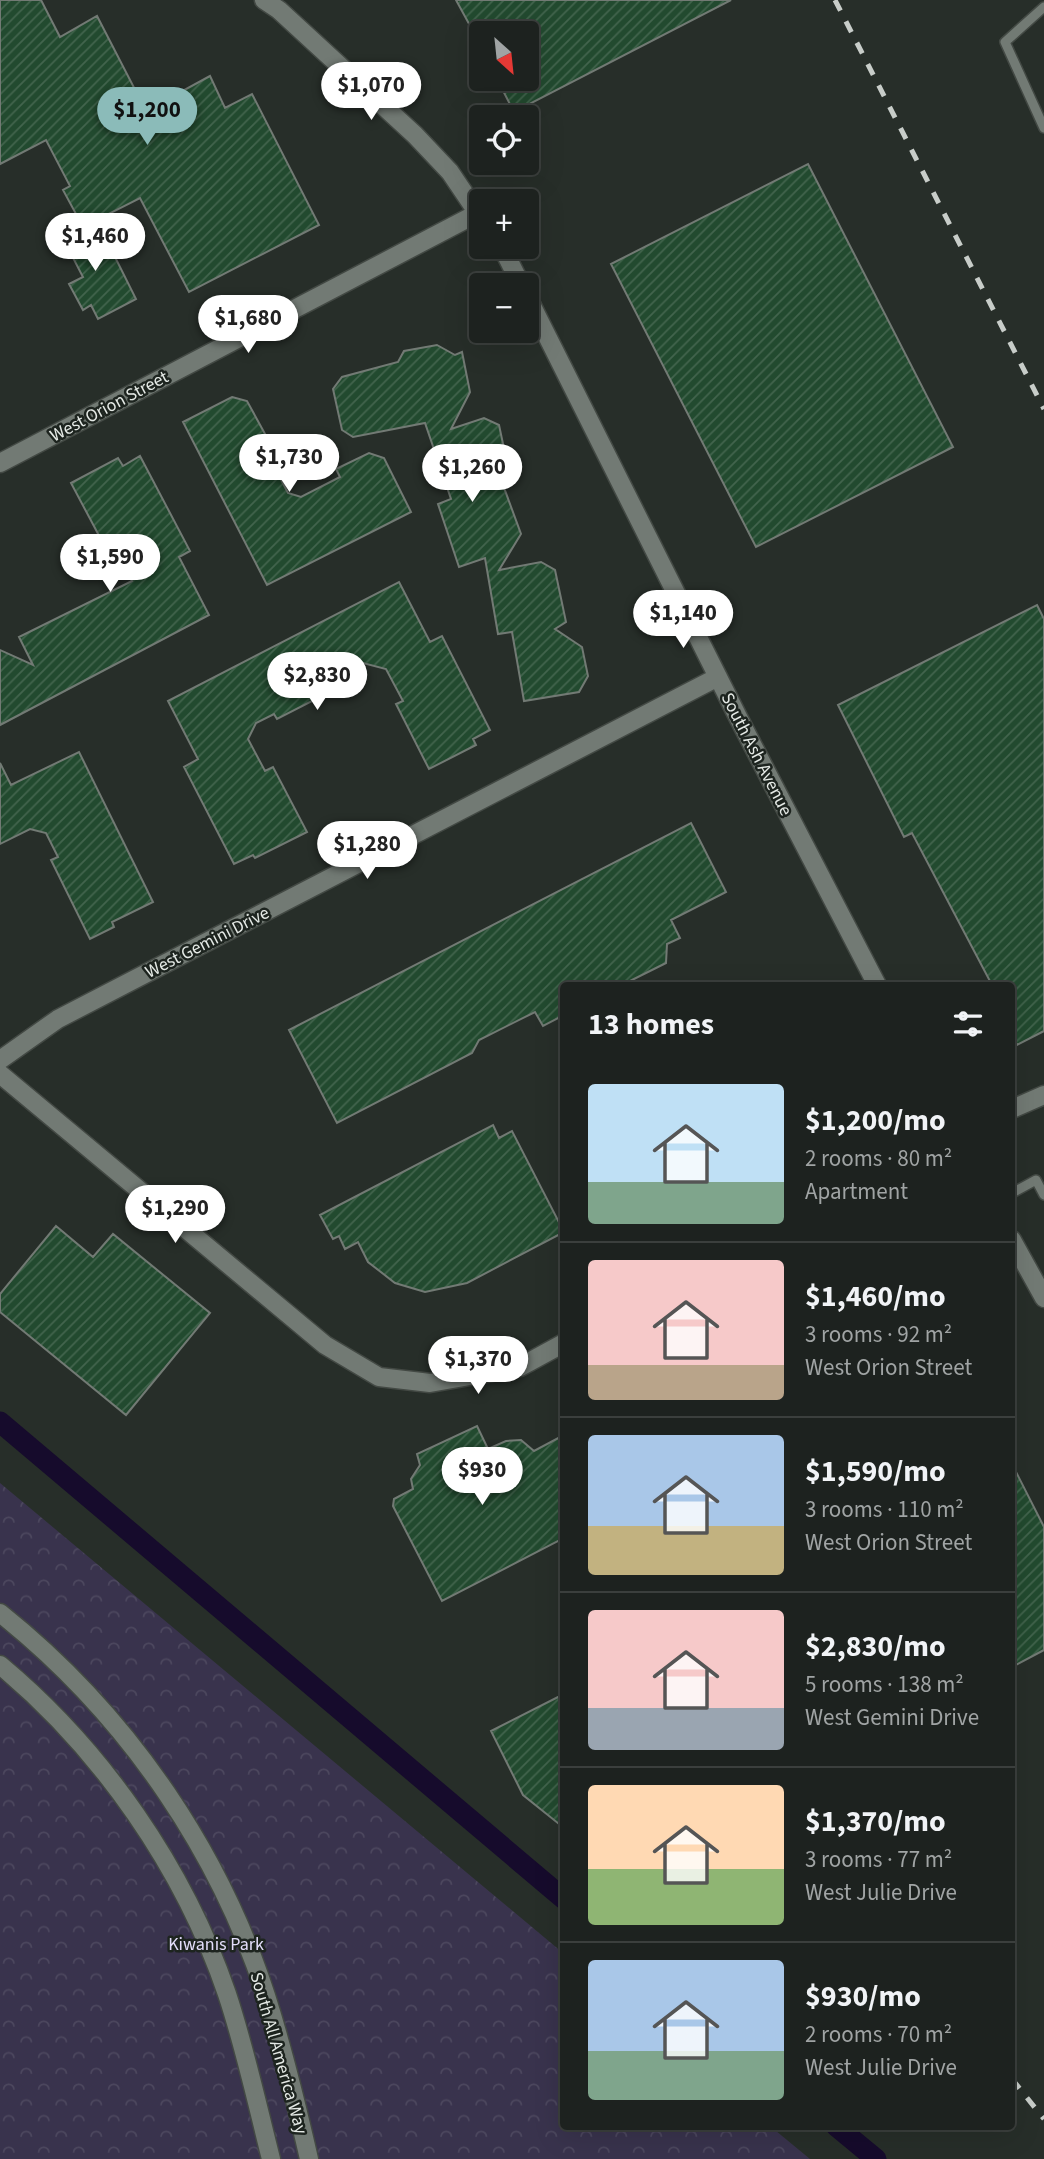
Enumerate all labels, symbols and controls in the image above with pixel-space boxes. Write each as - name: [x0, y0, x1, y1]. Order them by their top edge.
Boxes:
- north arrow: [469, 21, 539, 91]
- map controls: [469, 21, 539, 343]
- pin: $1,070: [314, 62, 428, 122]
- text: $1,070: [337, 68, 405, 101]
- pin: $1,200: [90, 88, 204, 147]
- text: $1,200: [113, 93, 181, 126]
- button: locate: [469, 105, 539, 175]
- button: +: [469, 189, 539, 259]
- pin: $1,460: [38, 214, 152, 273]
- text: $1,460: [61, 219, 129, 252]
- button: −: [469, 273, 539, 343]
- pin: $1,680: [191, 296, 305, 355]
- text: $1,680: [214, 301, 282, 334]
- street label: West Orion Street: [46, 365, 173, 448]
- pin: $1,730: [232, 434, 346, 494]
- text: $1,730: [255, 440, 323, 473]
- pin: $1,260: [415, 444, 529, 504]
- text: $1,260: [438, 450, 506, 483]
- pin: $1,590: [53, 534, 167, 594]
- text: $1,590: [76, 540, 144, 573]
- pin: $1,140: [626, 590, 740, 650]
- text: $1,140: [649, 596, 717, 629]
- pin: $2,830: [260, 652, 374, 712]
- text: $2,830: [283, 658, 351, 691]
- street label: South Ash Avenue: [715, 688, 798, 820]
- pin: $1,280: [310, 822, 424, 881]
- text: $1,280: [333, 827, 401, 860]
- street label: West Gemini Drive: [141, 900, 274, 985]
- text: 13 homes: [588, 1003, 714, 1046]
- icon: filters: [949, 1005, 987, 1043]
- text: $1,200/mo: [805, 1099, 946, 1142]
- icon: home: [644, 1112, 728, 1196]
- text: 2 rooms · 80 m²: [805, 1142, 952, 1175]
- text: Apartment: [805, 1175, 908, 1208]
- pin: $1,290: [118, 1186, 232, 1245]
- text: $1,290: [141, 1191, 209, 1224]
- text: $1,460/mo: [805, 1275, 946, 1318]
- icon: home: [644, 1288, 728, 1372]
- text: 3 rooms · 92 m²: [805, 1318, 952, 1351]
- pin: $1,370: [421, 1336, 535, 1396]
- text: $1,370: [444, 1342, 512, 1375]
- text: West Orion Street: [805, 1351, 972, 1384]
- pin: $930: [441, 1448, 523, 1507]
- text: $1,590/mo: [805, 1450, 946, 1493]
- text: $930: [458, 1453, 506, 1486]
- icon: home: [644, 1463, 728, 1547]
- text: 3 rooms · 110 m²: [805, 1493, 964, 1526]
- text: West Orion Street: [805, 1526, 972, 1559]
- text: $2,830/mo: [805, 1625, 946, 1668]
- icon: home: [644, 1638, 728, 1722]
- text: 5 rooms · 138 m²: [805, 1668, 964, 1701]
- text: West Gemini Drive: [805, 1701, 979, 1734]
- text: $1,370/mo: [805, 1800, 946, 1843]
- icon: home: [644, 1813, 728, 1897]
- text: 3 rooms · 77 m²: [805, 1843, 952, 1876]
- text: West Julie Drive: [805, 1876, 957, 1909]
- park label: Kiwanis Park: [168, 1932, 264, 1957]
- street label: South All America Way: [243, 1969, 314, 2138]
- text: $930/mo: [805, 1975, 921, 2018]
- icon: home: [644, 1988, 728, 2072]
- text: 2 rooms · 70 m²: [805, 2018, 952, 2051]
- text: West Julie Drive: [805, 2051, 957, 2084]

